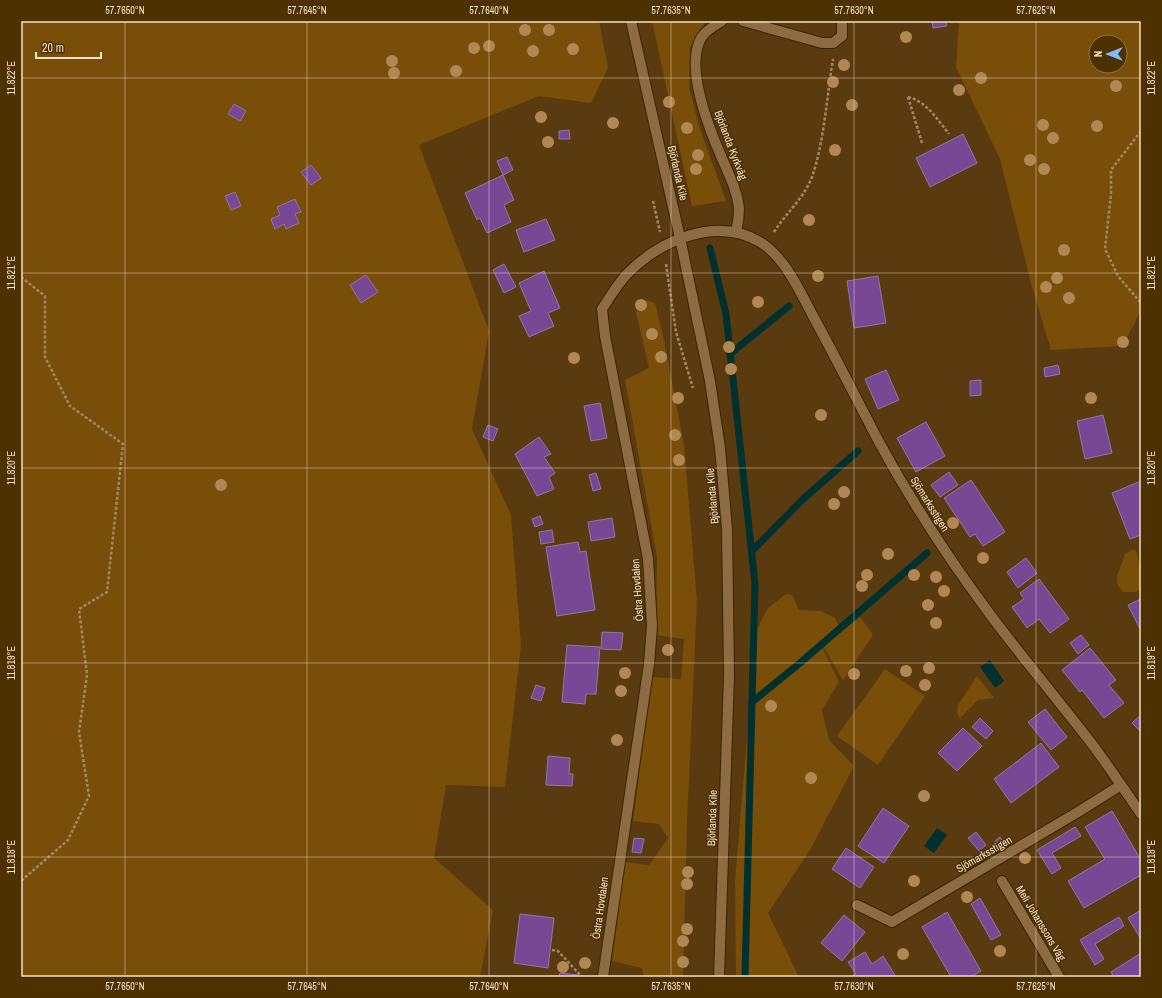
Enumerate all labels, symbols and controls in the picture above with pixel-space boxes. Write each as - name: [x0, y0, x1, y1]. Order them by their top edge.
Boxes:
- text: 57.7650°N: [105, 4, 145, 17]
- text: 57.7645°N: [287, 4, 327, 17]
- text: 57.7640°N: [469, 4, 509, 17]
- text: 57.7635°N: [651, 4, 691, 17]
- text: 57.7630°N: [834, 4, 874, 17]
- text: 57.7625°N: [1016, 4, 1056, 17]
- scale bar: [36, 34, 101, 60]
- north arrow: [1088, 34, 1128, 74]
- text: 20 m: [42, 40, 64, 56]
- text: N: [1091, 51, 1105, 57]
- text: 11.822°E: [5, 61, 18, 95]
- text: 11.822°E: [1145, 61, 1158, 95]
- street label: Björlanda Kyrkväg: [711, 108, 751, 182]
- street label: Björlanda Kile: [665, 144, 691, 202]
- text: 11.821°E: [5, 256, 18, 290]
- text: 11.821°E: [1145, 256, 1158, 290]
- text: 11.820°E: [5, 451, 18, 485]
- text: 11.820°E: [1145, 451, 1158, 485]
- street label: Björlanda Kile: [703, 467, 721, 525]
- street label: Sjömarksstigen: [908, 474, 952, 534]
- street label: Östra Hovdalen: [628, 558, 646, 622]
- text: 11.819°E: [5, 646, 18, 680]
- text: 11.819°E: [1145, 646, 1158, 680]
- street label: Björlanda Kile: [704, 790, 720, 846]
- street label: Sjömarksstigen: [954, 832, 1014, 876]
- text: 11.818°E: [5, 840, 18, 874]
- text: 11.818°E: [1145, 840, 1158, 874]
- street label: Östra Hovdalen: [589, 876, 611, 940]
- street label: Meli Johanssons Väg: [1013, 883, 1069, 963]
- text: 57.7650°N: [105, 980, 145, 993]
- text: 57.7645°N: [287, 980, 327, 993]
- text: 57.7640°N: [469, 980, 509, 993]
- text: 57.7635°N: [651, 980, 691, 993]
- text: 57.7630°N: [834, 980, 874, 993]
- text: 57.7625°N: [1016, 980, 1056, 993]

